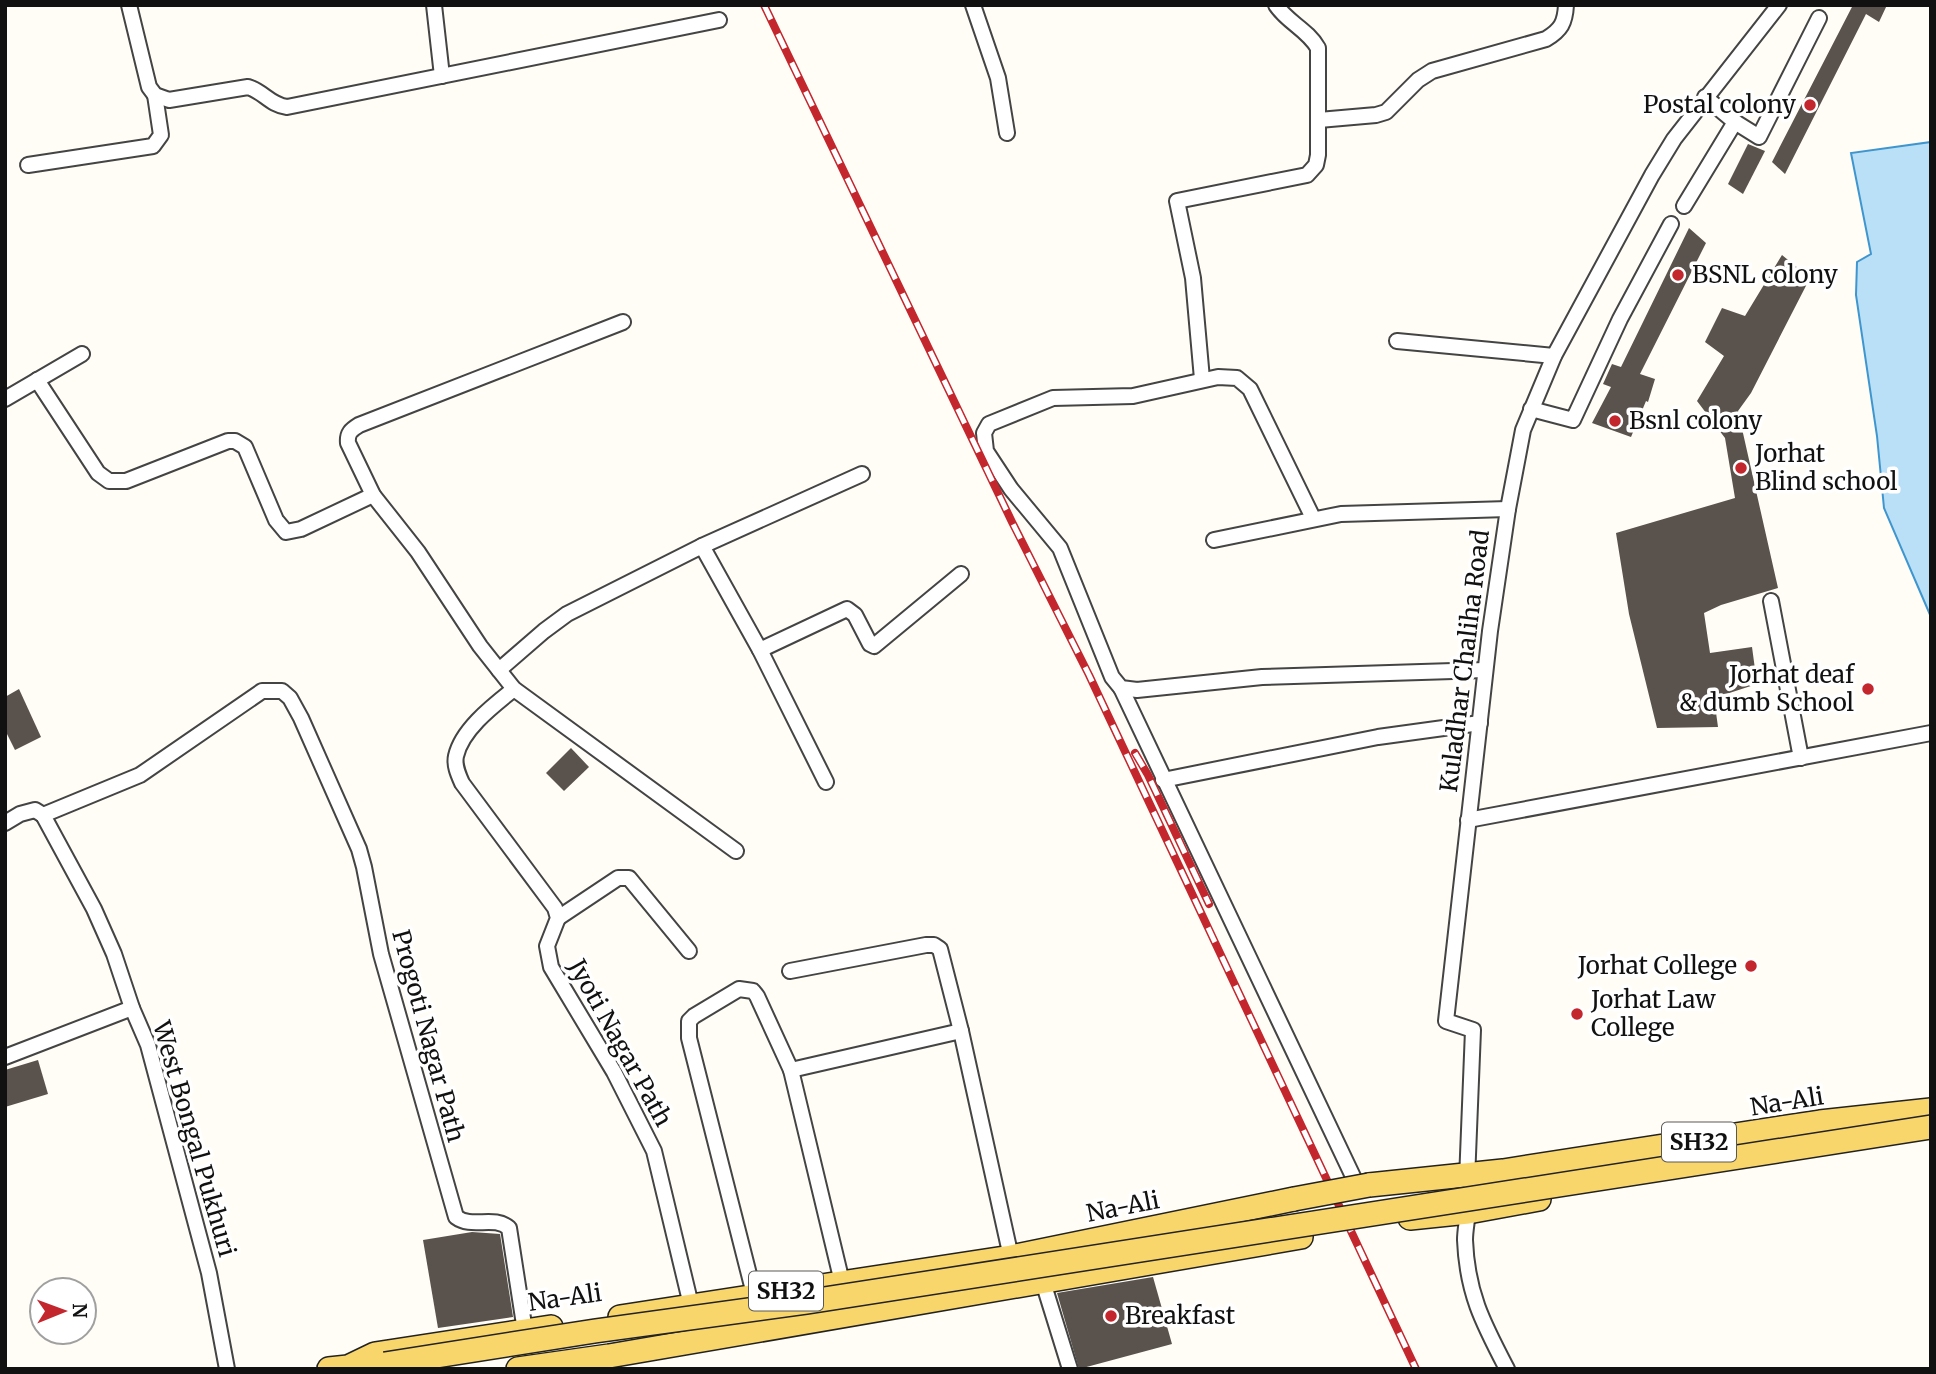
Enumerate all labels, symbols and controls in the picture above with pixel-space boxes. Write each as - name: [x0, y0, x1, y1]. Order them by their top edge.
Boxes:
- place label: Postal colony: [1643, 89, 1796, 120]
- marker: Postal colony: [1802, 97, 1818, 113]
- place label: BSNL colony: [1692, 259, 1838, 290]
- marker: BSNL colony: [1670, 267, 1686, 283]
- place label: Bsnl colony: [1629, 405, 1762, 436]
- marker: Bsnl colony: [1607, 413, 1623, 429]
- place label: Jorhat Blind school: [1754, 438, 1898, 497]
- marker: Jorhat Blind school: [1733, 460, 1749, 476]
- street label: Kuladhar Chaliha Road: [1433, 528, 1496, 794]
- place label: Jorhat deaf & dumb School: [1679, 659, 1855, 718]
- marker: Jorhat deaf & dumb School: [1860, 681, 1876, 697]
- street label: Progoti Nagar Path: [385, 926, 472, 1146]
- place label: Jorhat College: [1577, 950, 1737, 981]
- street label: Jyoti Nagar Path: [561, 953, 679, 1132]
- marker: Jorhat College: [1743, 958, 1759, 974]
- place label: Jorhat Law College: [1590, 984, 1716, 1043]
- marker: Jorhat Law College: [1569, 1006, 1585, 1022]
- street label: West Bongal Pukhuri: [146, 1017, 243, 1260]
- street label: Na-Ali: [1748, 1080, 1826, 1123]
- road number: SH32: [1662, 1122, 1736, 1162]
- street label: Na-Ali: [1084, 1184, 1162, 1229]
- road number: SH32: [749, 1272, 823, 1310]
- north arrow: [28, 1276, 98, 1346]
- street label: Na-Ali: [526, 1277, 604, 1318]
- place label: Breakfast: [1125, 1300, 1236, 1331]
- text: N: [68, 1303, 92, 1318]
- marker: Breakfast: [1103, 1308, 1119, 1324]

